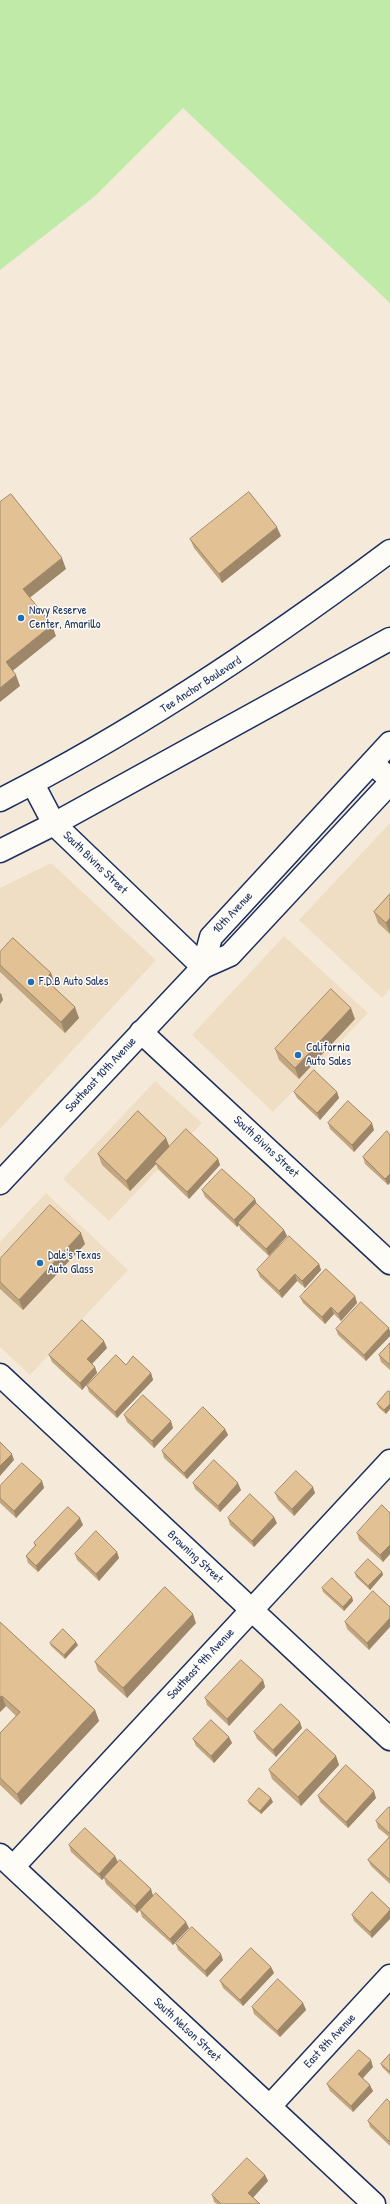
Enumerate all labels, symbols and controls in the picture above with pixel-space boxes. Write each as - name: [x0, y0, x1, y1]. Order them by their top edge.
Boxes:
- place label: Navy Reserve Center, Amarillo: [29, 604, 101, 632]
- marker: Navy Reserve Center, Amarillo: [16, 613, 26, 623]
- street label: Tee Anchor Boulevard: [158, 653, 244, 717]
- street label: South Bivins Street: [60, 829, 130, 897]
- street label: 10th Avenue: [210, 889, 256, 937]
- place label: F.D.B Auto Sales: [39, 975, 108, 989]
- marker: F.D.B Auto Sales: [26, 977, 36, 987]
- street label: Southeast 10th Avenue: [63, 1034, 139, 1116]
- place label: California Auto Sales: [306, 1041, 351, 1069]
- marker: California Auto Sales: [293, 1050, 303, 1060]
- street label: South Bivins Street: [230, 1113, 302, 1181]
- place label: Dale's Texas Auto Glass: [48, 1249, 101, 1277]
- marker: Dale's Texas Auto Glass: [35, 1258, 45, 1268]
- street label: Browning Street: [164, 1528, 226, 1586]
- street label: Southeast 9th Avenue: [164, 1625, 238, 1703]
- street label: South Nelson Street: [150, 1995, 224, 2065]
- street label: East 8th Avenue: [301, 2011, 359, 2071]

